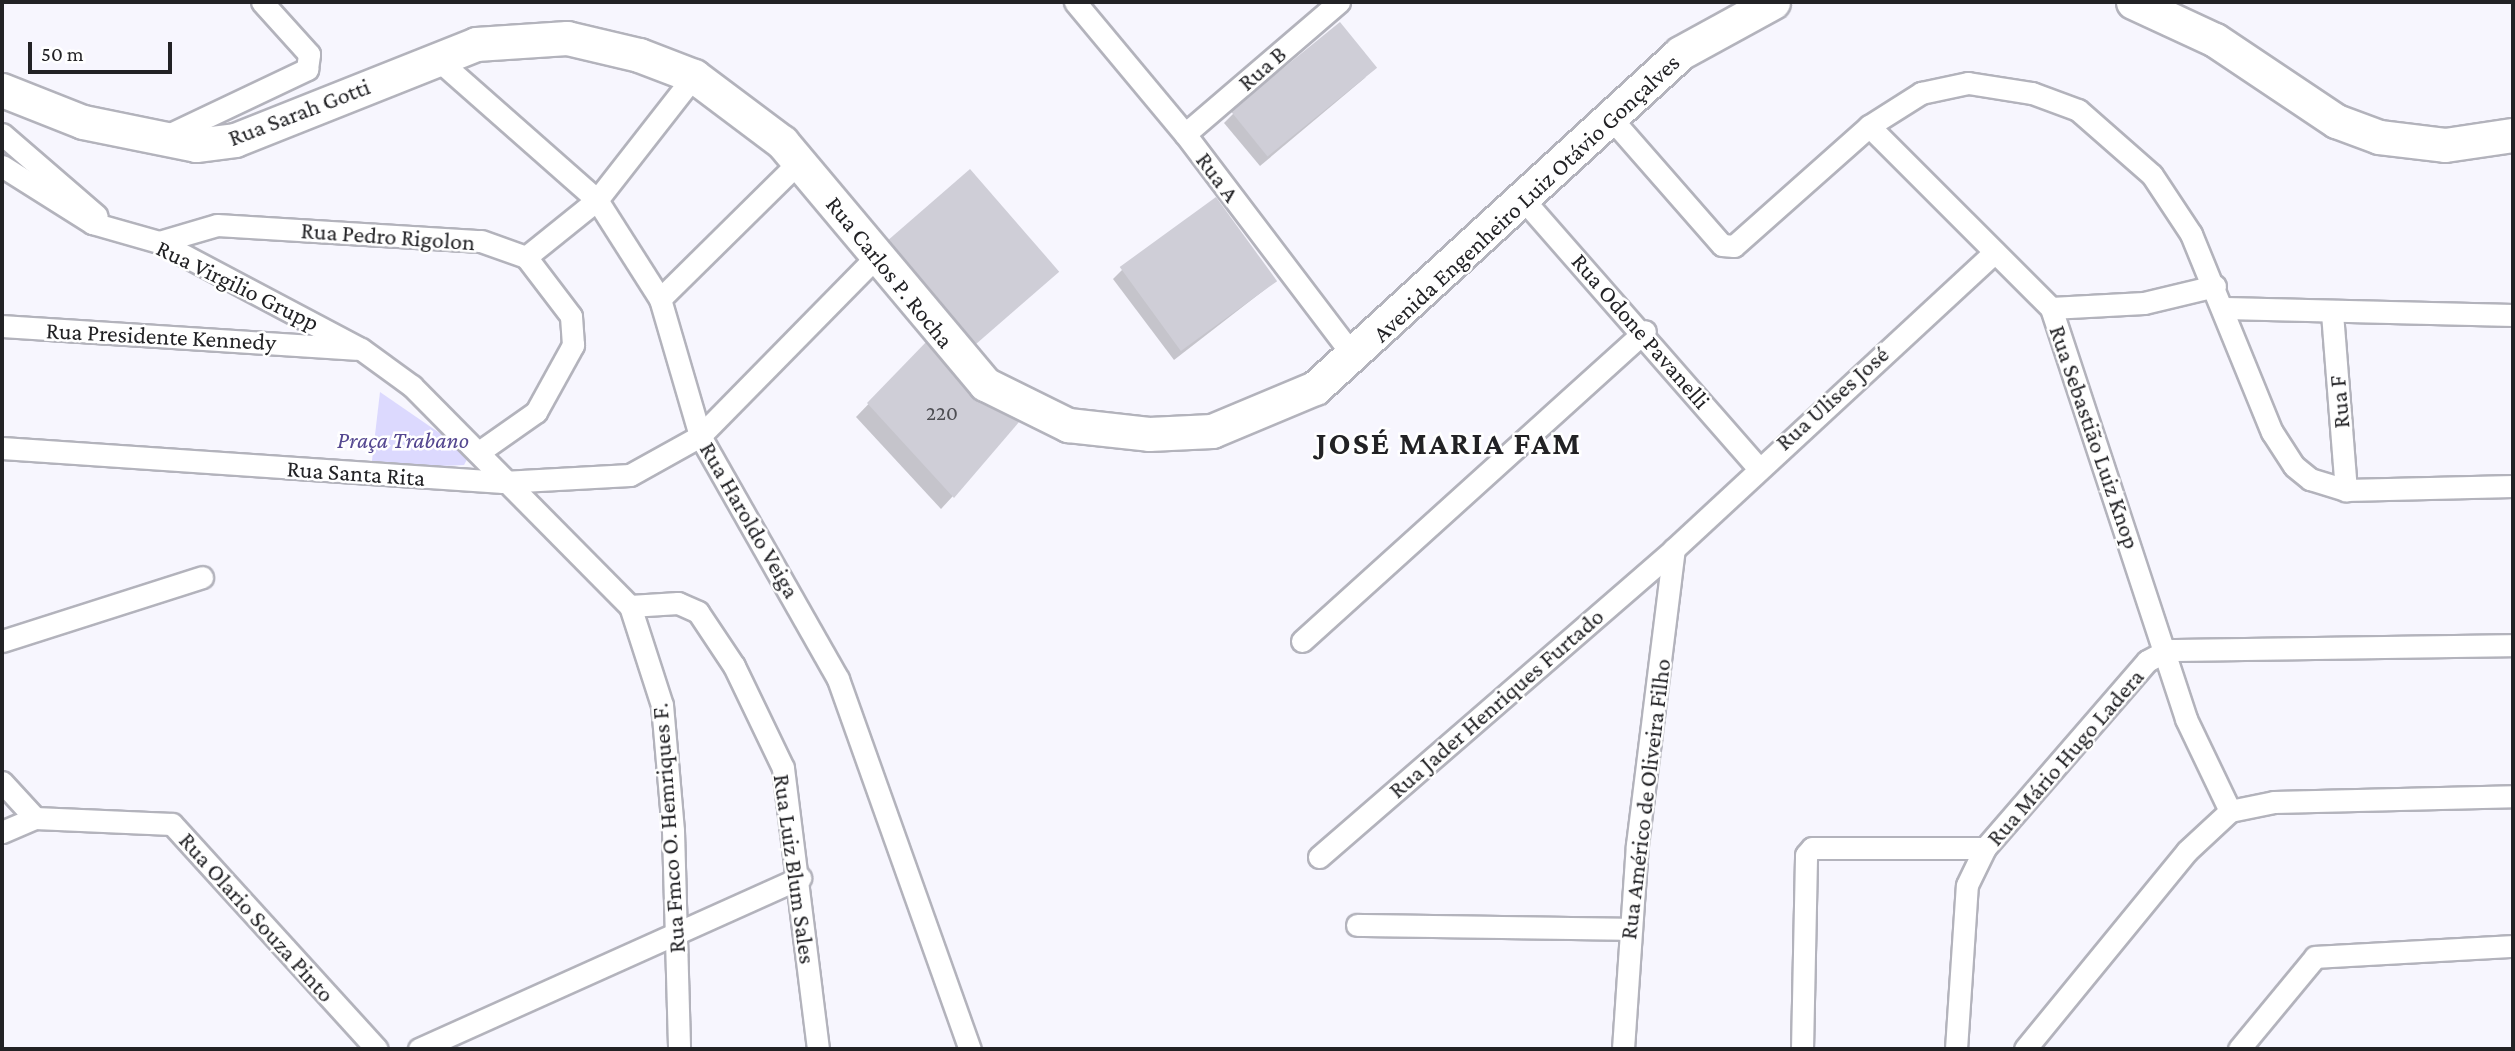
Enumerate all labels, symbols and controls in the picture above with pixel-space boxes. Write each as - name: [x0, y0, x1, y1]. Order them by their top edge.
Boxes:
- scale bar: [32, 28, 175, 72]
- street label: Rua B: [1232, 39, 1292, 97]
- text: 50 m: [41, 42, 84, 66]
- street label: Avenida Engenheiro Luiz Otávio Gonçalves: [1367, 48, 1685, 348]
- street label: Rua Sarah Gotti: [224, 72, 374, 152]
- street label: Rua A: [1190, 146, 1246, 208]
- street label: Rua Carlos P. Rocha: [820, 190, 960, 354]
- street label: Rua Pedro Rigolon: [300, 216, 476, 256]
- street label: Rua Virgilio Grupp: [152, 233, 324, 337]
- street label: Rua Odone Pavanelli: [1566, 247, 1716, 415]
- street label: Rua Presidente Kennedy: [45, 316, 277, 356]
- street label: Rua Sebastião Luiz Knop: [2043, 322, 2147, 552]
- street label: Rua Ulises José: [1769, 340, 1895, 456]
- street label: Rua F: [2322, 374, 2356, 430]
- house number: 220: [926, 400, 958, 426]
- district label: JOSÉ MARIA FAM: [1318, 424, 1580, 462]
- park label: Praça Trabano: [337, 426, 469, 454]
- street label: Rua Haroldo Veiga: [694, 437, 806, 603]
- street label: Rua Santa Rita: [286, 454, 426, 492]
- street label: Rua Jader Henriques Furtado: [1383, 602, 1609, 804]
- street label: Rua Américo de Oliveira Filho: [1613, 657, 1677, 941]
- street label: Rua Mário Hugo Ladera: [1980, 662, 2150, 852]
- street label: Rua Fmco O. Hemriques F.: [645, 702, 691, 954]
- street label: Rua Luiz Blum Sales: [767, 772, 823, 966]
- street label: Rua Olario Souza Pinto: [173, 826, 341, 1008]

